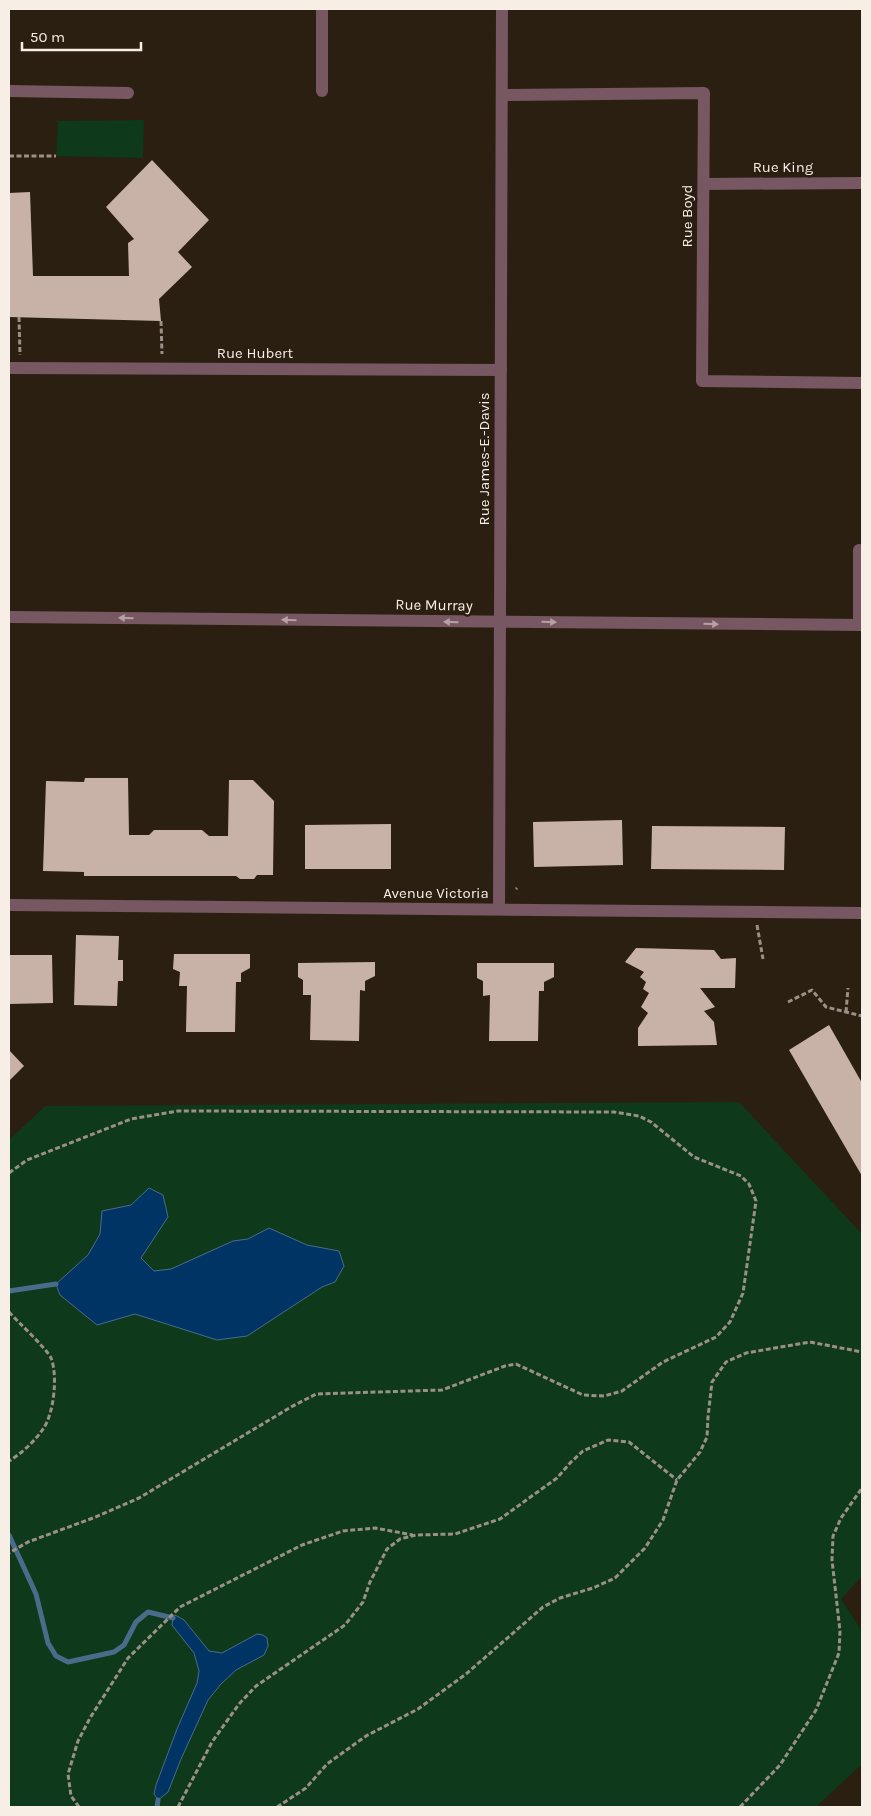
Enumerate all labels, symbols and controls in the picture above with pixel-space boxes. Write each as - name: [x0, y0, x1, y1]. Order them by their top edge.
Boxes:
- scale bar: [22, 20, 141, 52]
- text: 50 m: [30, 28, 65, 46]
- street label: Rue King: [753, 158, 814, 176]
- street label: Rue Boyd: [678, 185, 696, 247]
- street label: Rue Hubert: [217, 344, 294, 362]
- street label: Rue James-E.-Davis: [475, 392, 493, 526]
- street label: Rue Murray: [395, 595, 473, 615]
- one-way arrow: [118, 614, 134, 622]
- one-way arrow: [281, 616, 297, 624]
- one-way arrow: [443, 617, 459, 625]
- one-way arrow: [541, 618, 557, 626]
- one-way arrow: [704, 620, 720, 628]
- street label: Avenue Victoria: [383, 884, 489, 902]

